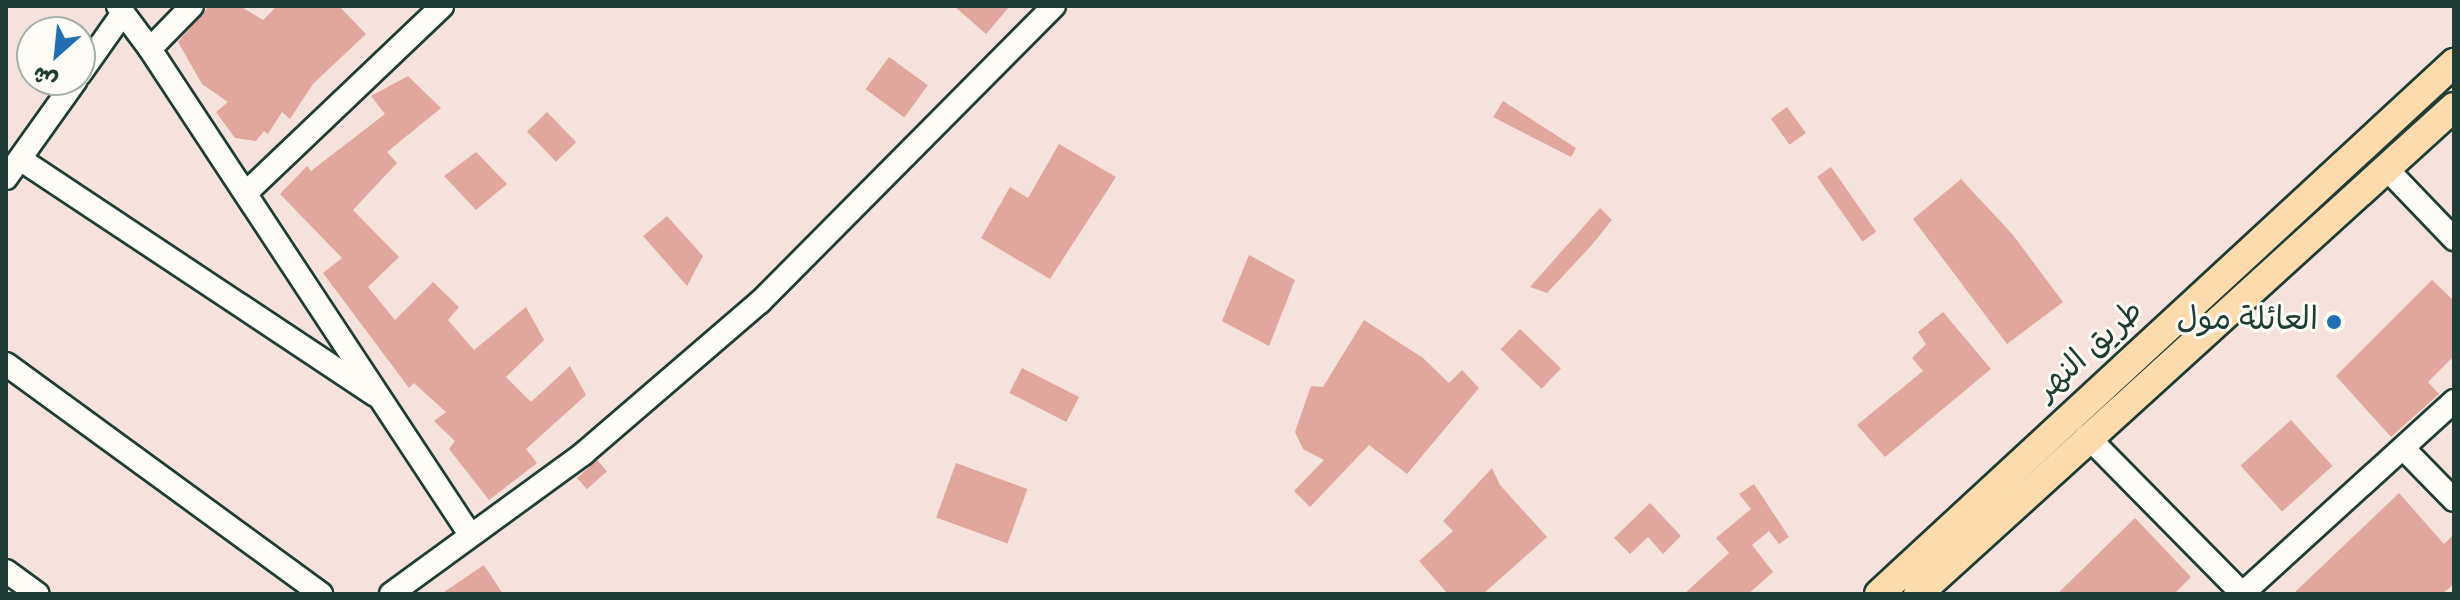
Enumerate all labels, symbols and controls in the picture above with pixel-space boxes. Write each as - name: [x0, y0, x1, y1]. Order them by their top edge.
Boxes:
- north arrow: [16, 16, 96, 96]
- text: ش: [28, 56, 64, 95]
- street label: طريق النهر: [2029, 294, 2153, 410]
- place label: العائلة مول: [2177, 303, 2318, 341]
- marker: العائلة مول: [2325, 313, 2343, 331]

